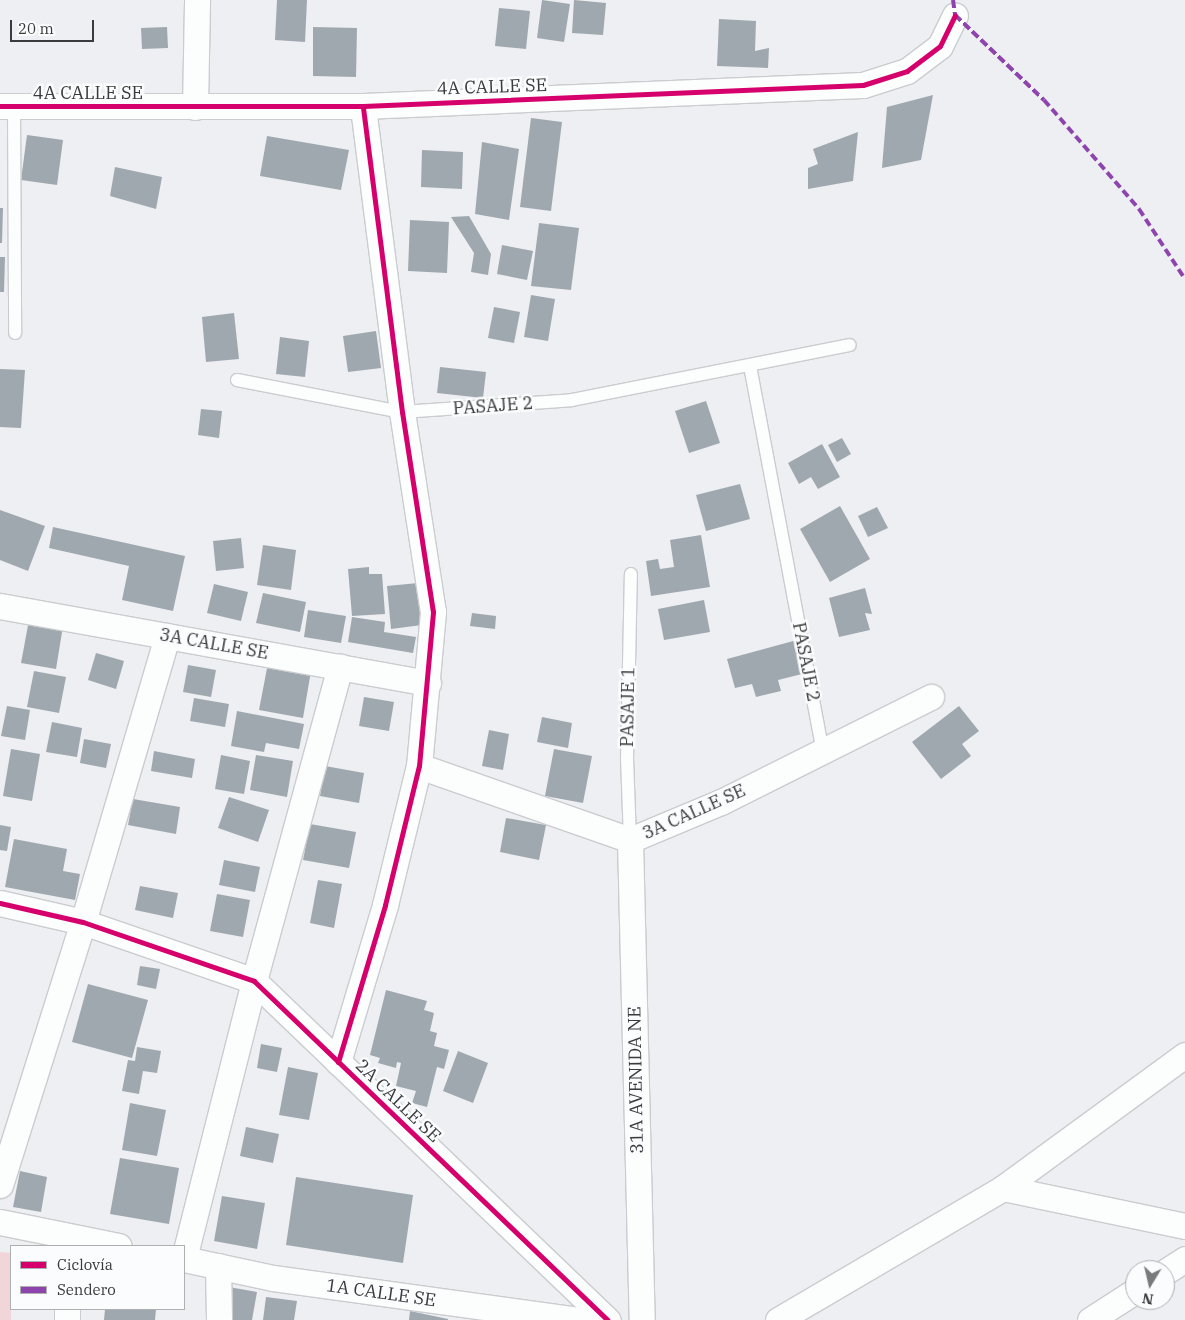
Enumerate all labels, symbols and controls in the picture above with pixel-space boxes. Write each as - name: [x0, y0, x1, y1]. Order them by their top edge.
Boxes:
- scale bar: [12, 10, 96, 42]
- text: 20 m: [18, 19, 54, 38]
- street label: 4A CALLE SE: [437, 74, 547, 100]
- street label: 4A CALLE SE: [33, 82, 143, 104]
- street label: PASAJE 2: [452, 392, 534, 420]
- street label: PASAJE 2: [788, 620, 824, 704]
- street label: 3A CALLE SE: [158, 624, 270, 664]
- street label: PASAJE 1: [616, 667, 640, 747]
- street label: 3A CALLE SE: [639, 780, 749, 844]
- street label: 31A AVENIDA NE: [624, 1006, 648, 1154]
- street label: 2A CALLE SE: [351, 1055, 445, 1147]
- legend: [10, 1245, 185, 1310]
- text: Ciclovía: [57, 1255, 113, 1274]
- north arrow: [1125, 1260, 1175, 1310]
- street label: 1A CALLE SE: [325, 1275, 437, 1311]
- text: Sendero: [57, 1280, 116, 1299]
- text: N: [1141, 1289, 1155, 1309]

